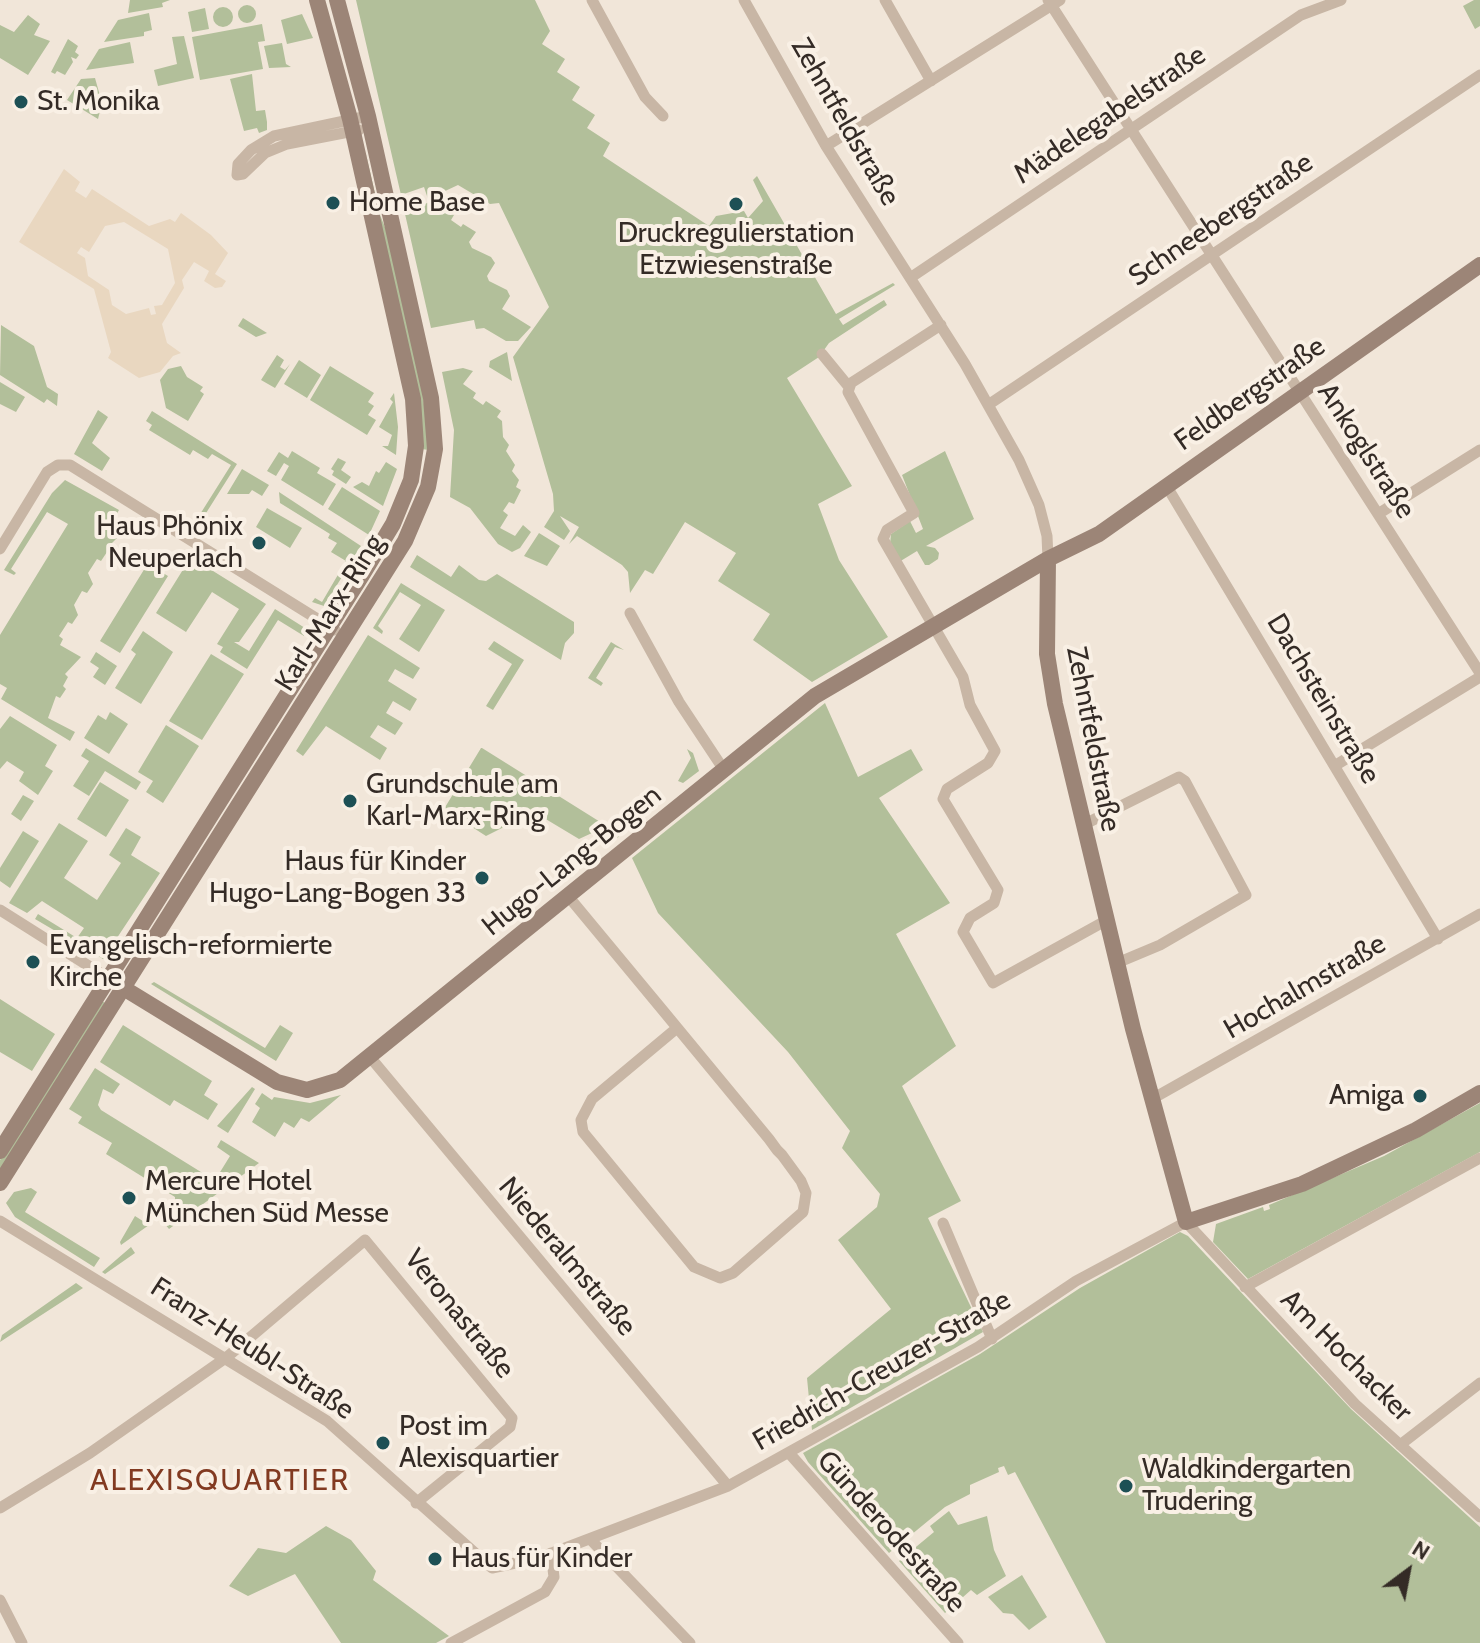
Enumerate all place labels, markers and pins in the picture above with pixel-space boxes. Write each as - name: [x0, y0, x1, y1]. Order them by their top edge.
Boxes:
- place label: St. Monika: [37, 85, 160, 119]
- marker: St. Monika: [12, 93, 30, 111]
- place label: Home Base: [349, 186, 485, 220]
- marker: Home Base: [324, 194, 342, 212]
- marker: Druckregulierstation Etzwiesenstraße: [727, 195, 745, 213]
- place label: Druckregulierstation Etzwiesenstraße: [618, 217, 854, 283]
- place label: Haus Phönix Neuperlach: [96, 510, 243, 576]
- marker: Haus Phönix Neuperlach: [250, 534, 268, 552]
- place label: Grundschule am Karl-Marx-Ring: [366, 768, 559, 834]
- marker: Grundschule am Karl-Marx-Ring: [341, 792, 359, 810]
- place label: Haus für Kinder Hugo-Lang-Bogen 33: [209, 845, 466, 911]
- marker: Haus für Kinder Hugo-Lang-Bogen 33: [473, 869, 491, 887]
- place label: Evangelisch-reformierte Kirche: [49, 929, 332, 995]
- marker: Evangelisch-reformierte Kirche: [24, 953, 42, 971]
- place label: Amiga: [1329, 1079, 1404, 1113]
- marker: Amiga: [1411, 1087, 1429, 1105]
- place label: Mercure Hotel München Süd Messe: [145, 1165, 389, 1231]
- marker: Mercure Hotel München Süd Messe: [120, 1189, 138, 1207]
- place label: Post im Alexisquartier: [399, 1410, 559, 1476]
- marker: Post im Alexisquartier: [374, 1434, 392, 1452]
- place label: Waldkindergarten Trudering: [1142, 1453, 1351, 1519]
- marker: Waldkindergarten Trudering: [1117, 1477, 1135, 1495]
- place label: Haus für Kinder: [451, 1542, 632, 1576]
- marker: Haus für Kinder: [426, 1550, 444, 1568]

